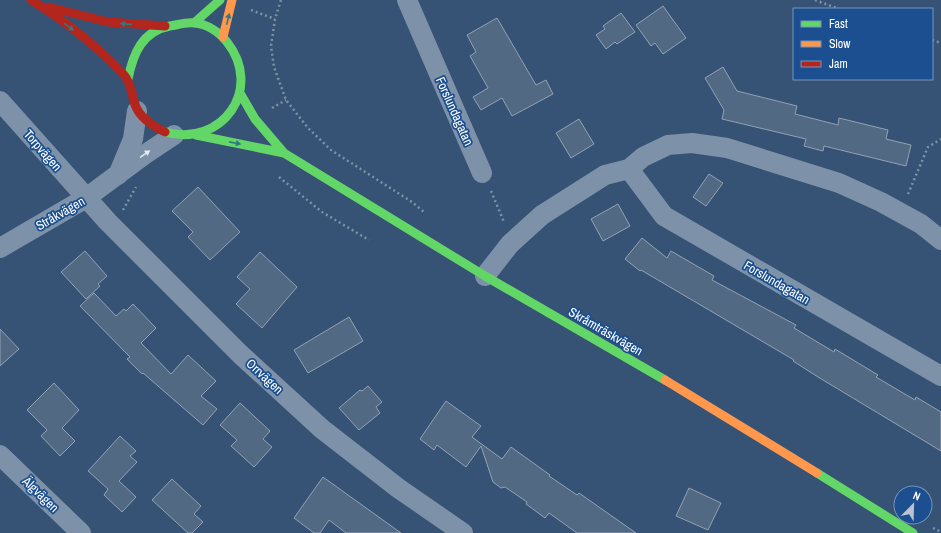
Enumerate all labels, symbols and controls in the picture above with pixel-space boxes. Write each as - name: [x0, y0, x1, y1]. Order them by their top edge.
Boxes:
- legend: [793, 8, 933, 80]
- one-way arrow: [225, 12, 231, 25]
- text: Fast: [829, 16, 848, 32]
- one-way arrow: [120, 20, 132, 27]
- one-way arrow: [63, 23, 74, 31]
- text: Slow: [829, 36, 851, 52]
- text: Jam: [829, 56, 848, 72]
- street label: Forslundagatan: [432, 74, 477, 148]
- street label: Torpvägen: [20, 126, 65, 175]
- one-way arrow: [228, 140, 241, 146]
- one-way arrow: [140, 150, 150, 158]
- street label: Stråkvägen: [33, 193, 88, 234]
- street label: Forslundagatan: [741, 257, 813, 308]
- street label: Skråmträskvägen: [566, 303, 646, 360]
- street label: Orrvägen: [243, 355, 287, 398]
- street label: Älgvägen: [18, 472, 63, 516]
- north arrow: [893, 485, 933, 525]
- text: N: [911, 488, 923, 504]

